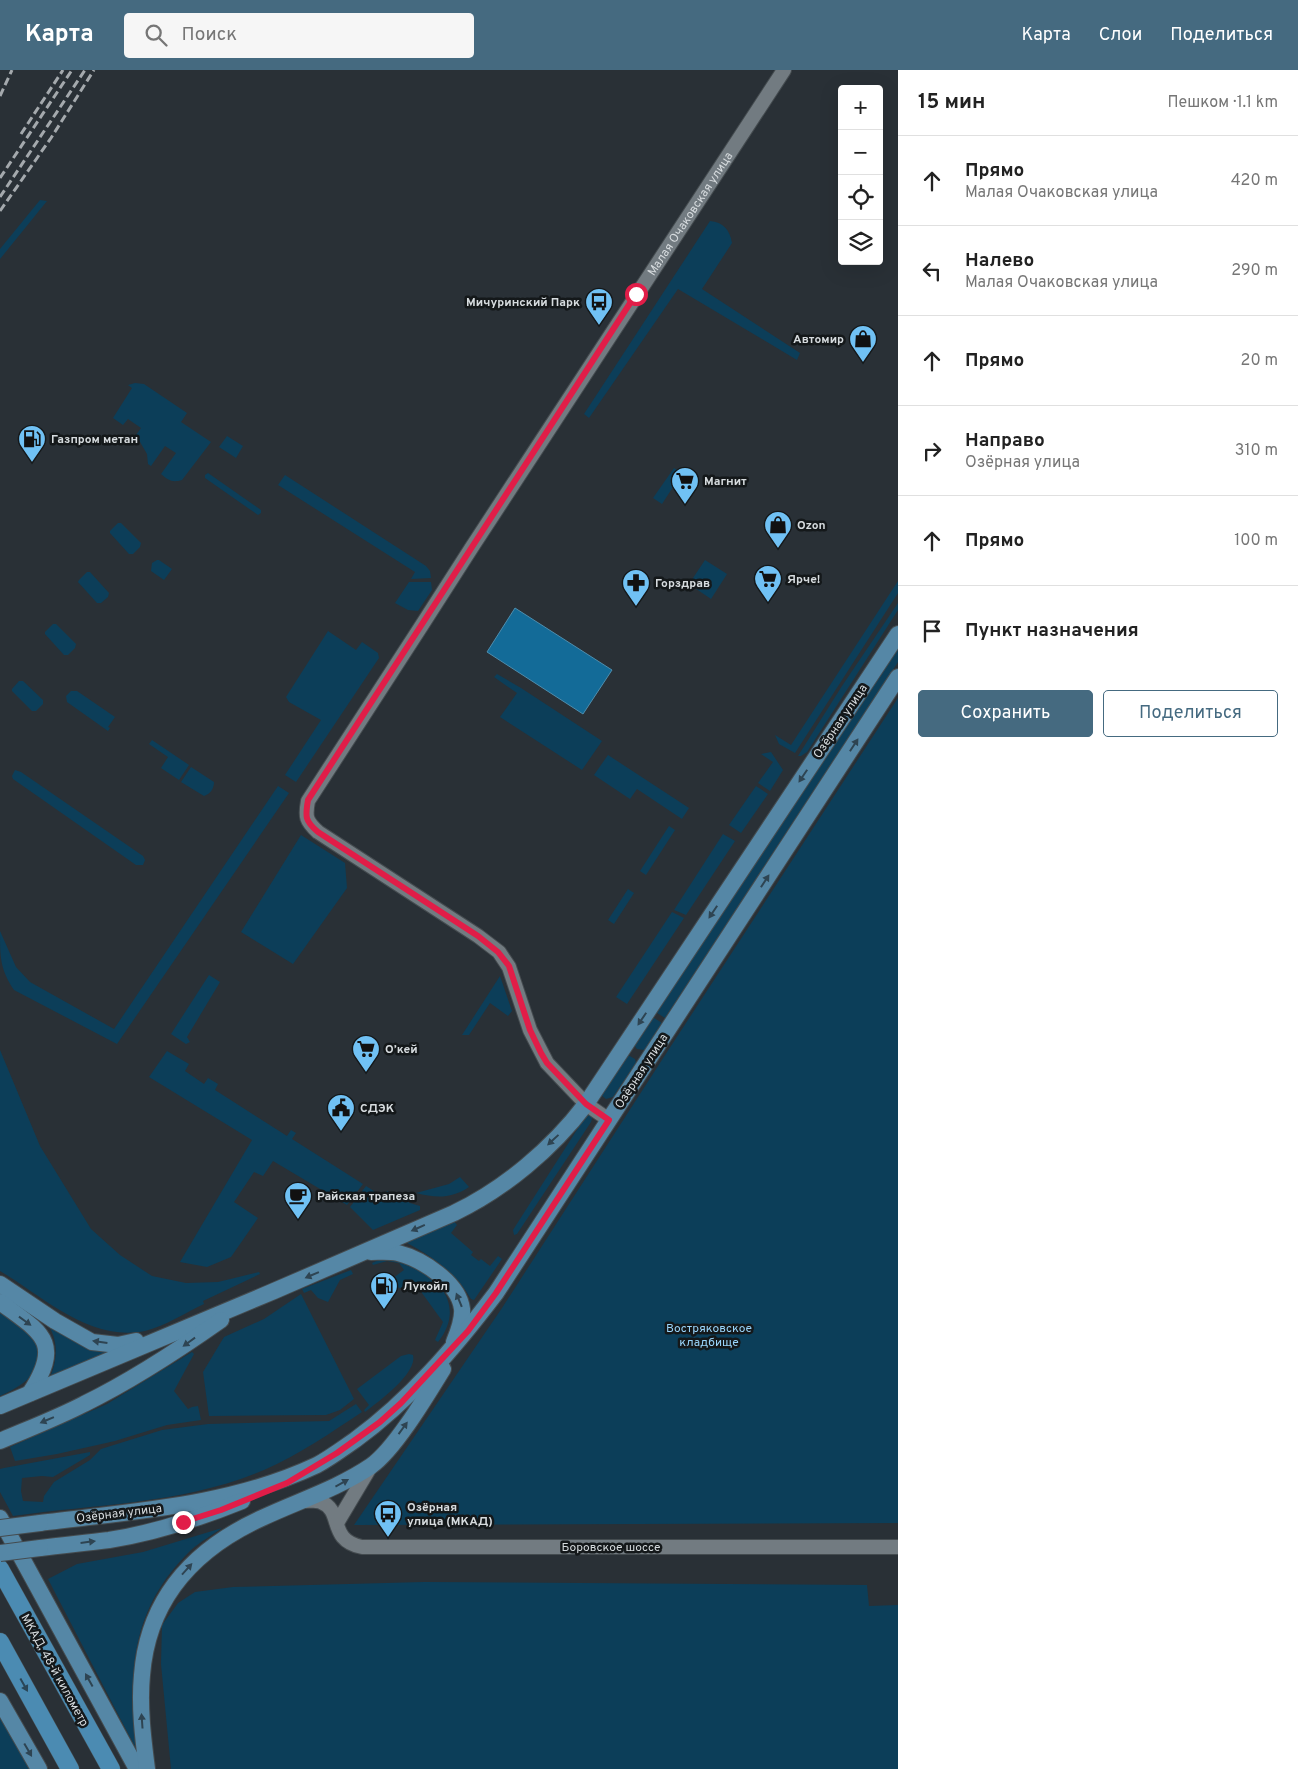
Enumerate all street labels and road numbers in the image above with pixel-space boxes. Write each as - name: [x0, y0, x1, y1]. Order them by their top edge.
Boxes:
- street label: Малая Очаковская улица: [644, 149, 737, 279]
- street label: Озёрная улица: [810, 681, 872, 762]
- street label: Озёрная улица: [612, 1031, 672, 1112]
- street label: Озёрная улица: [75, 1501, 163, 1527]
- street label: Боровское шоссе: [561, 1540, 661, 1556]
- street label: МКАД, 48-й километр: [17, 1611, 92, 1730]

